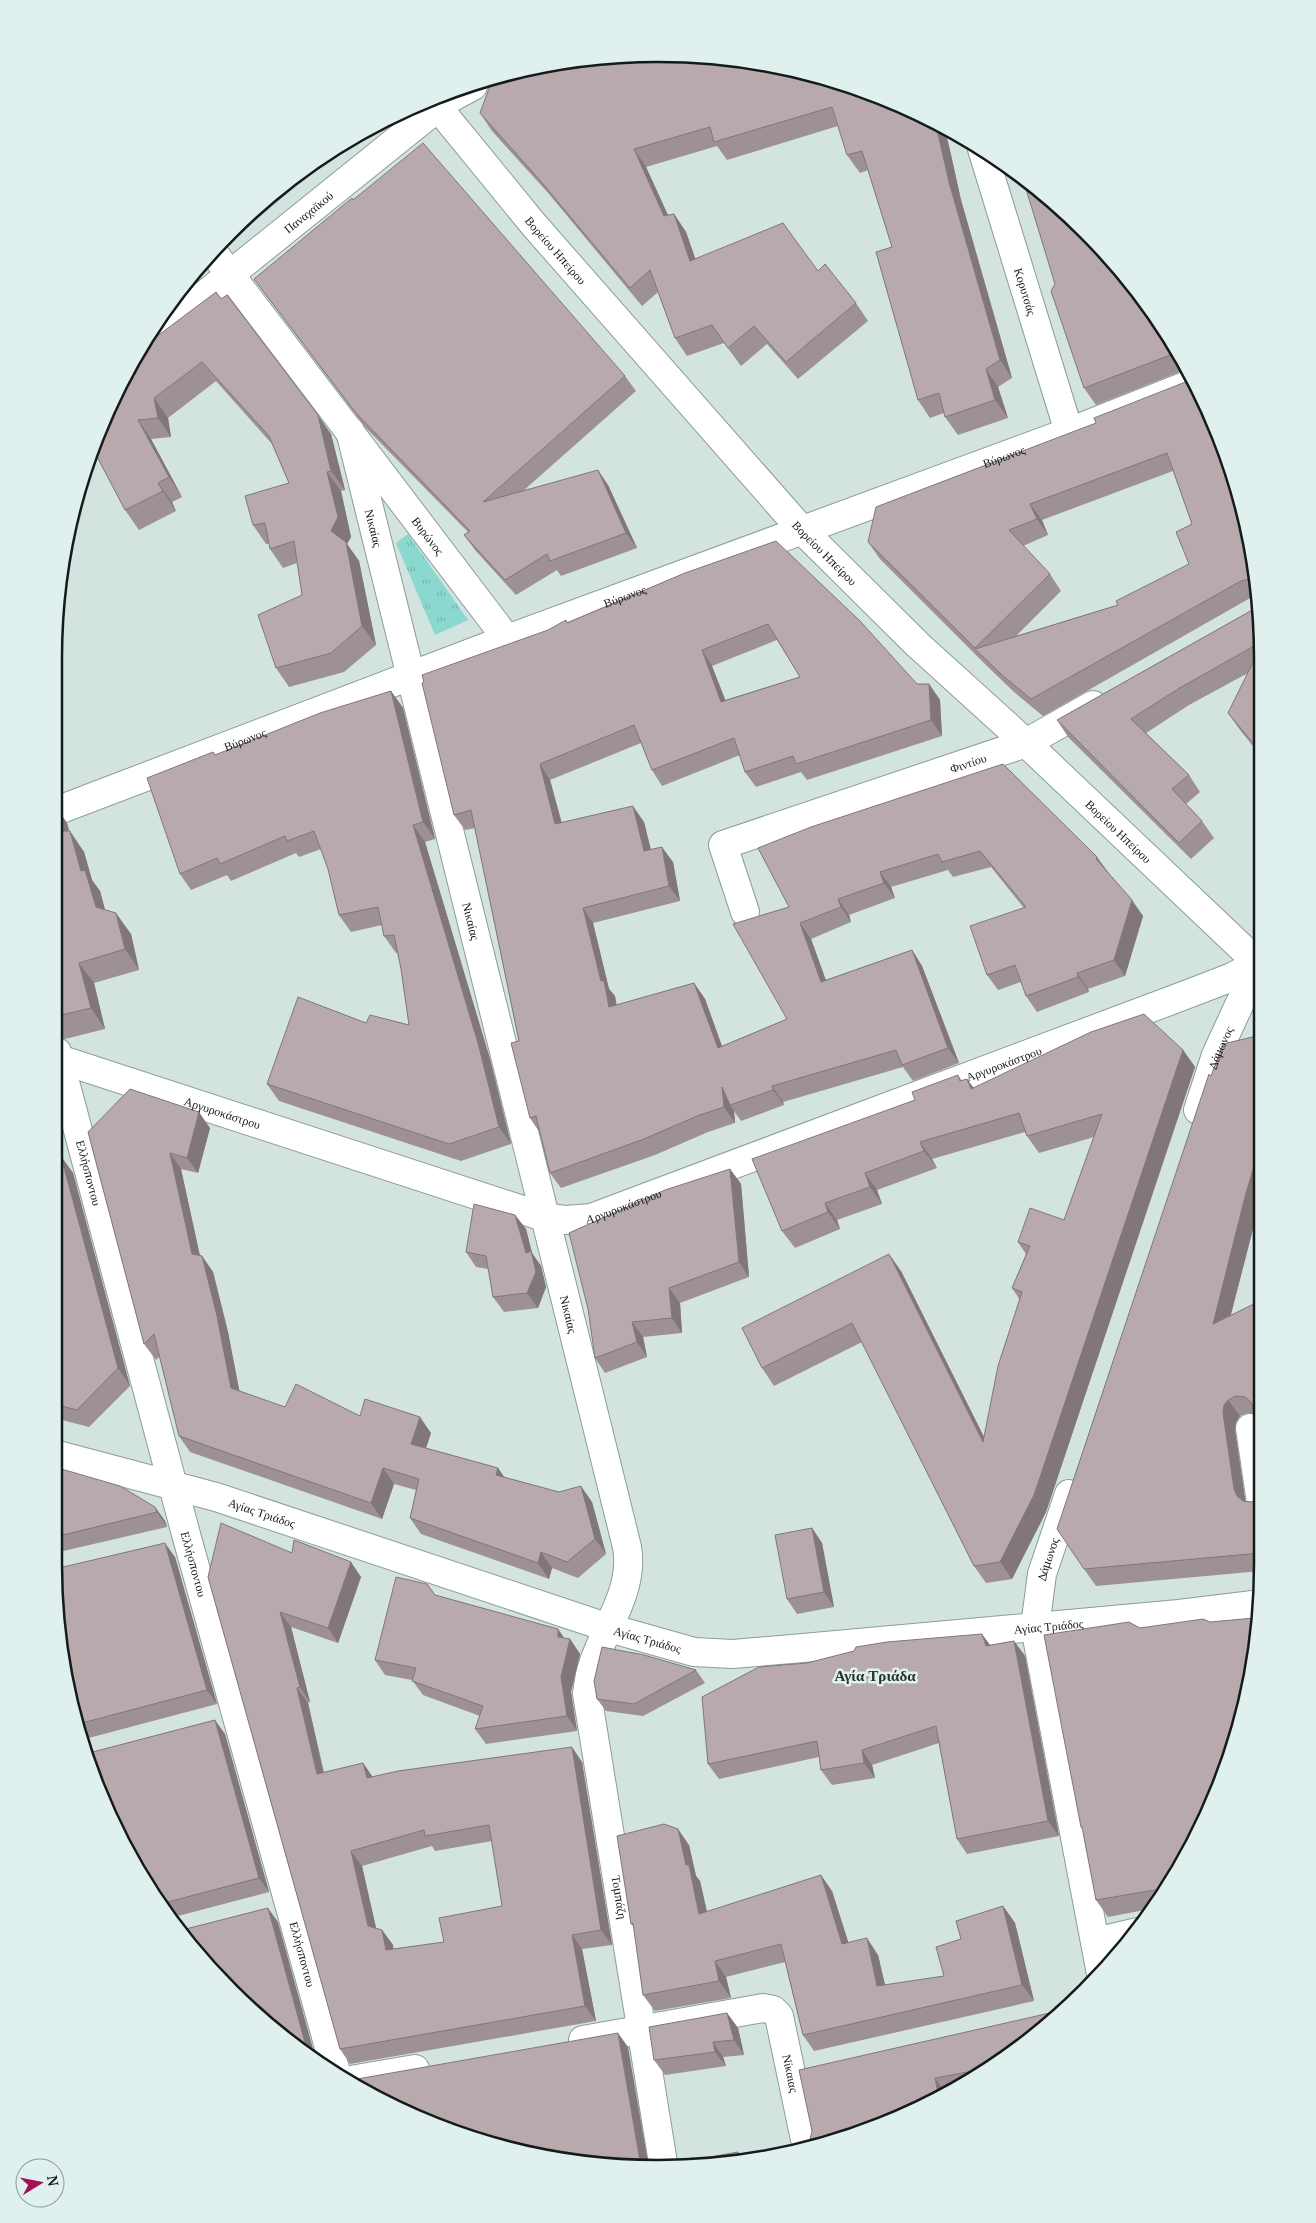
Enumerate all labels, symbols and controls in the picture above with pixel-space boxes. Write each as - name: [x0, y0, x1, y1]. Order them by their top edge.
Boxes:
- street label: Παναχαϊκού: [280, 187, 336, 236]
- street label: Βορείου Ηπείρου: [522, 213, 590, 287]
- street label: Κορυτσάς: [1011, 266, 1040, 317]
- street label: Βύρωνος: [980, 441, 1027, 471]
- street label: Νικαίας: [362, 508, 386, 549]
- street label: Βυρώνος: [409, 513, 448, 558]
- street label: Βορείου Ηπείρου: [789, 517, 861, 588]
- street label: Βύρωνος: [601, 581, 648, 610]
- street label: Βύρωνος: [221, 724, 268, 754]
- street label: Φιντίου: [948, 749, 988, 776]
- street label: Βορείου Ηπείρου: [1083, 796, 1155, 866]
- street label: Νικαίας: [460, 901, 484, 942]
- street label: Δάμωνος: [1204, 1024, 1236, 1071]
- street label: Αργυροκάστρου: [964, 1042, 1043, 1084]
- street label: Αργυροκάστρου: [182, 1093, 263, 1132]
- street label: Ελλήσποντου: [73, 1138, 105, 1207]
- street label: Αργυροκάστρου: [585, 1185, 663, 1226]
- street label: Νικαίας: [557, 1294, 581, 1335]
- street label: Αγίας Τριάδος: [227, 1494, 298, 1531]
- street label: Ελλήσποντου: [178, 1530, 210, 1598]
- street label: Δάμωνος: [1034, 1535, 1061, 1582]
- street label: Αγίας Τριάδος: [1013, 1615, 1084, 1636]
- street label: Αγίας Τριάδος: [612, 1622, 684, 1656]
- district label: Αγία Τριάδα: [834, 1665, 916, 1685]
- street label: Τομπάζη: [609, 1874, 631, 1920]
- street label: Ελλήσποντου: [287, 1920, 319, 1988]
- street label: Νίκαιας: [780, 2053, 802, 2094]
- north arrow: [15, 2158, 65, 2208]
- text: N: [43, 2174, 64, 2188]

